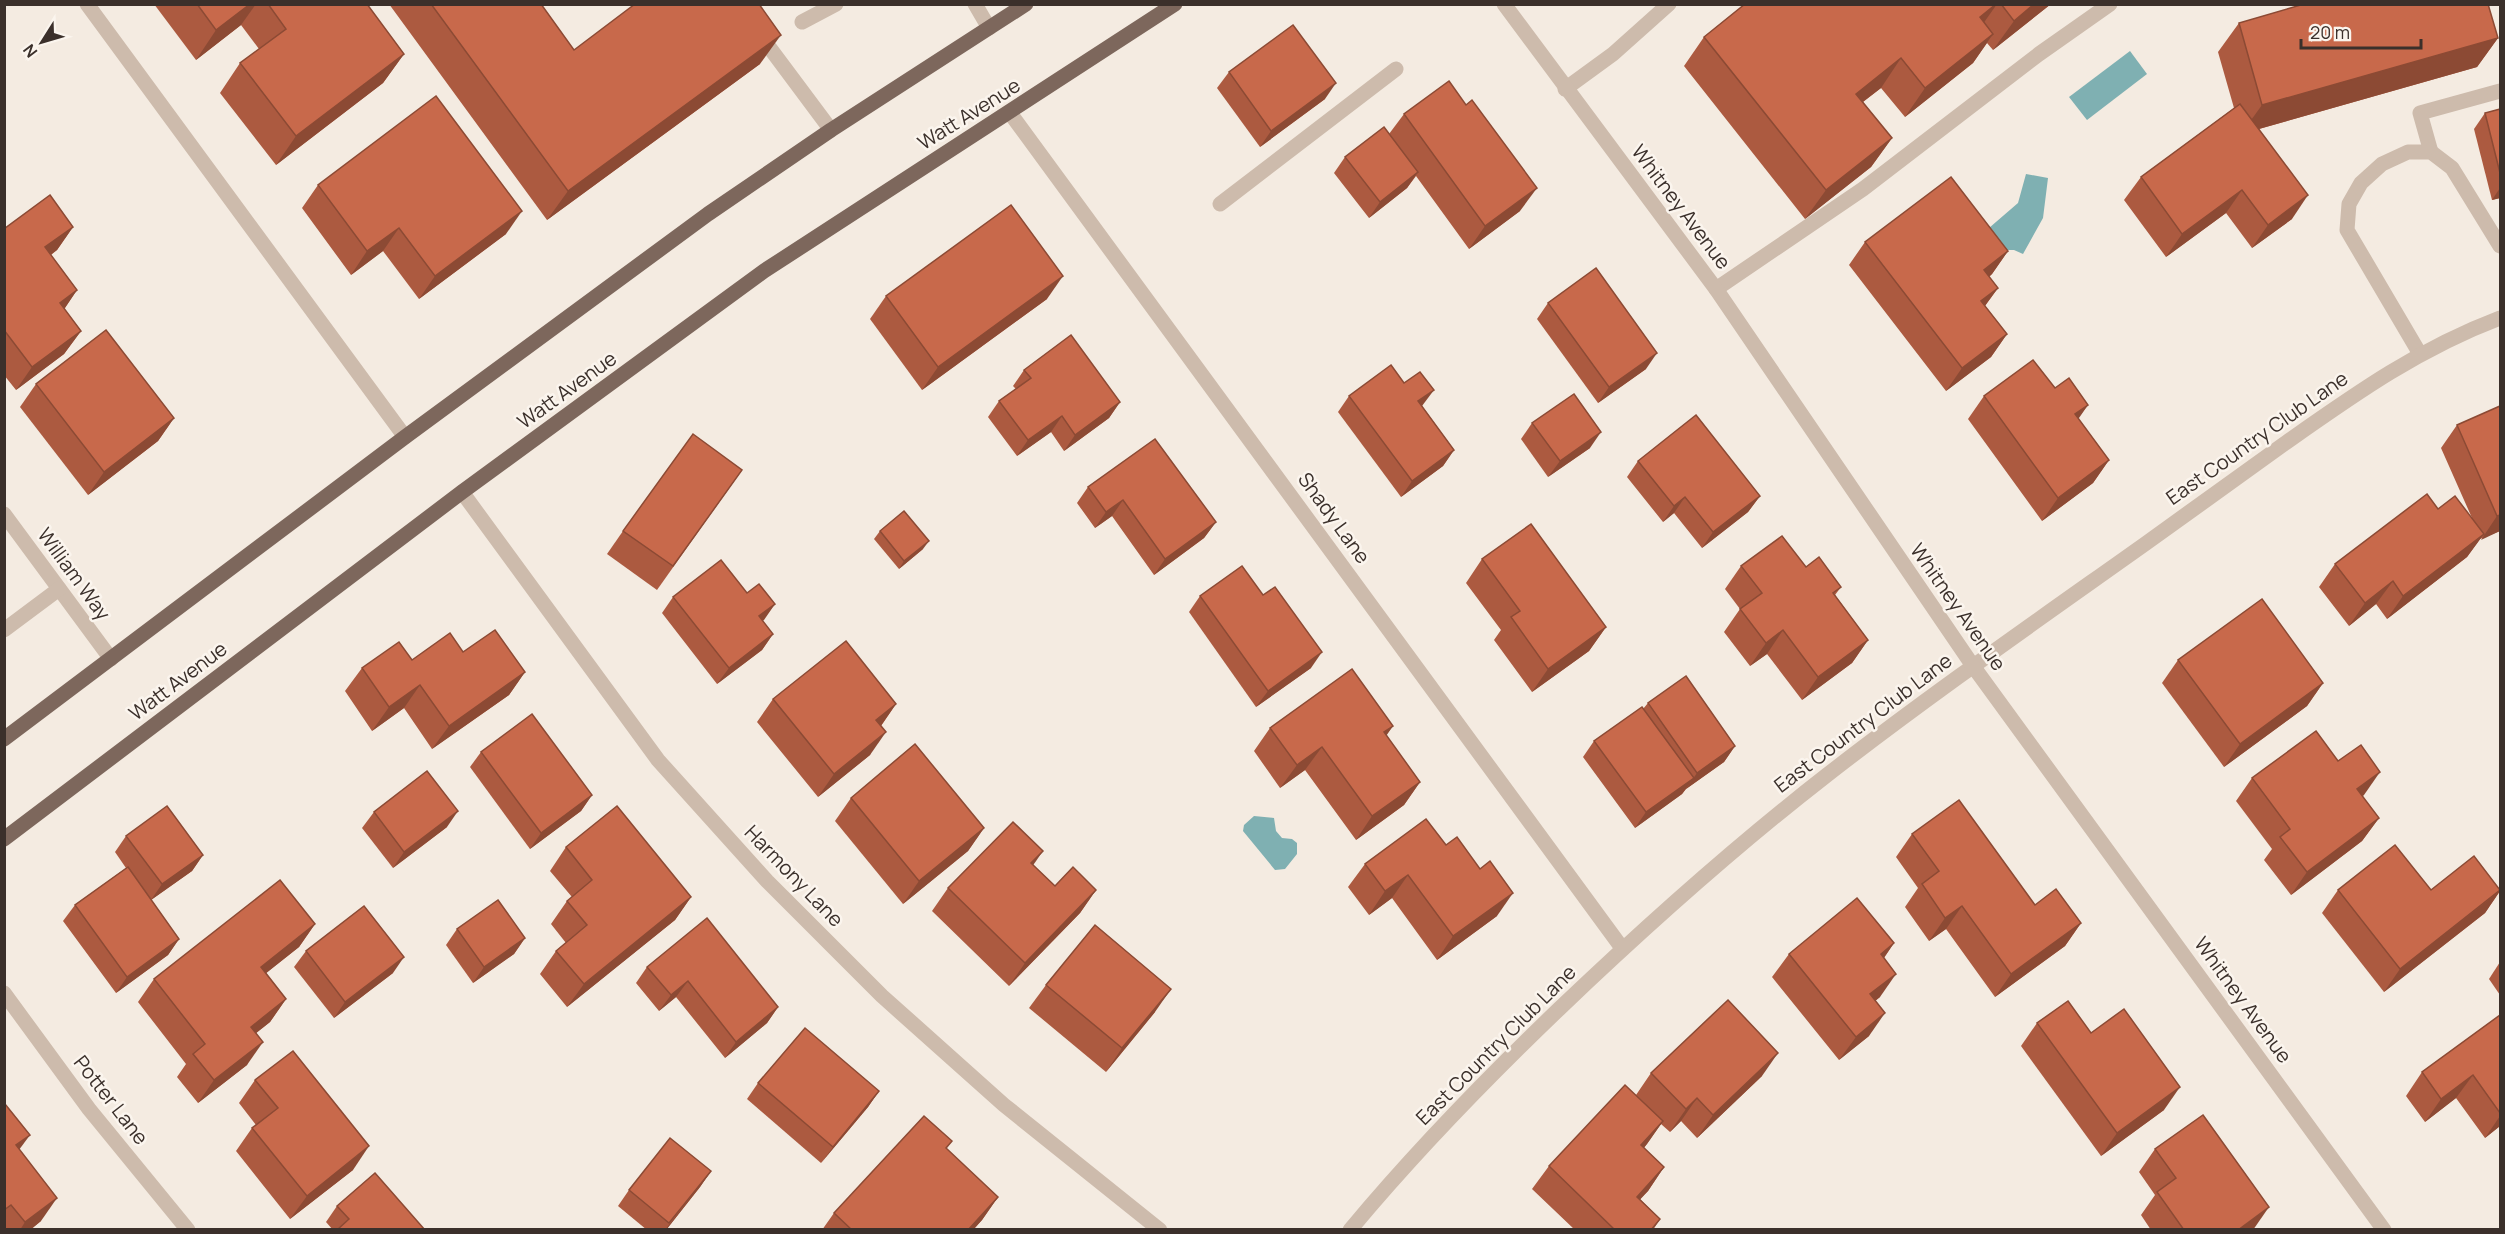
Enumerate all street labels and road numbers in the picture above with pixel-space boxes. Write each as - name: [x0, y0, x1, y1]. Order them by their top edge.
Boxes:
- street label: Watt Avenue: [912, 71, 1025, 156]
- street label: Whitney Avenue: [1626, 139, 1737, 275]
- street label: Watt Avenue: [512, 345, 622, 435]
- street label: East Country Club Lane: [2160, 365, 2353, 511]
- street label: Shady Lane: [1292, 467, 1377, 569]
- street label: William Way: [32, 522, 117, 626]
- street label: Whitney Avenue: [1904, 538, 2012, 676]
- street label: Watt Avenue: [123, 635, 232, 726]
- street label: East Country Club Lane: [1768, 647, 1957, 798]
- street label: Harmony Lane: [739, 819, 850, 932]
- street label: Whitney Avenue: [2189, 931, 2298, 1068]
- street label: East Country Club Lane: [1410, 959, 1582, 1131]
- street label: Potter Lane: [68, 1049, 155, 1150]

